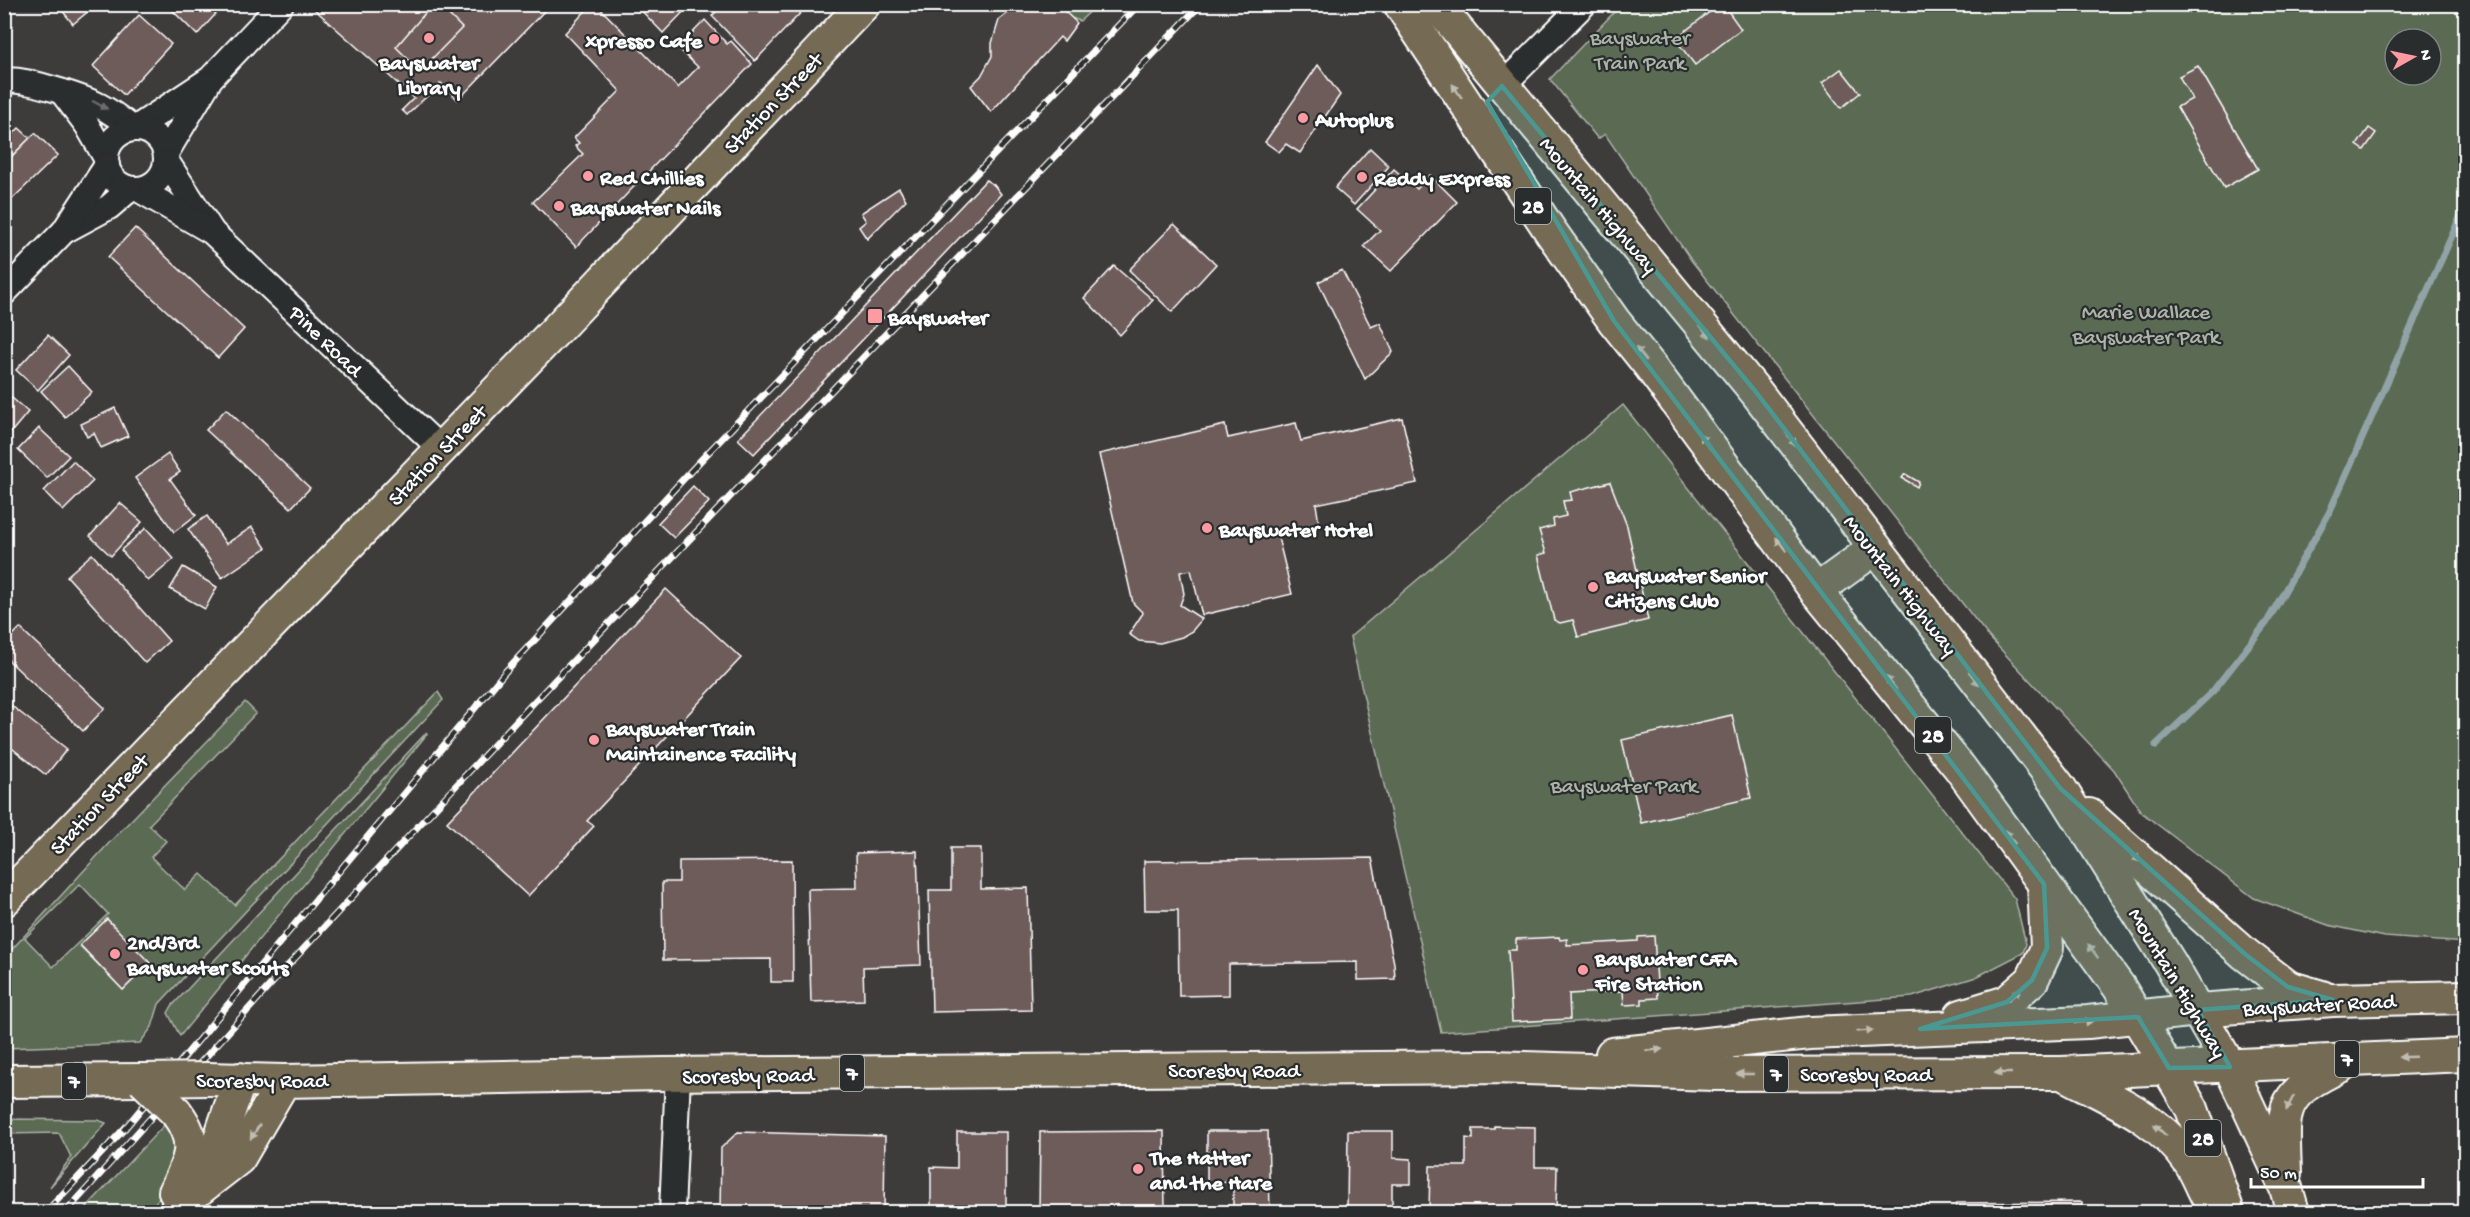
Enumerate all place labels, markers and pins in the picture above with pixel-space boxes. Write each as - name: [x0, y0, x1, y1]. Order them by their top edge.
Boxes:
- place label: xpresso Cafe: [584, 30, 703, 56]
- marker: Bayswater Library: [422, 31, 436, 45]
- marker: xpresso Cafe: [707, 32, 721, 46]
- place label: Bayswater Library: [378, 52, 481, 103]
- place label: Autoplus: [1314, 109, 1395, 135]
- marker: Autoplus: [1296, 111, 1310, 125]
- place label: Red Chillies: [599, 167, 705, 193]
- place label: Reddy Express: [1373, 168, 1512, 194]
- marker: Red Chillies: [581, 169, 595, 183]
- marker: Reddy Express: [1355, 170, 1369, 184]
- place label: Bayswater Nails: [570, 197, 722, 223]
- marker: Bayswater Nails: [552, 199, 566, 213]
- marker: Bayswater: [866, 307, 884, 325]
- place label: Bayswater: [887, 307, 990, 333]
- place label: Bayswater Hotel: [1218, 519, 1373, 545]
- marker: Bayswater Hotel: [1200, 521, 1214, 535]
- place label: Bayswater Senior Citizens Club: [1604, 565, 1768, 616]
- marker: Bayswater Senior Citizens Club: [1586, 580, 1600, 594]
- place label: Bayswater Train Maintainence Facility: [605, 718, 796, 769]
- marker: Bayswater Train Maintainence Facility: [587, 733, 601, 747]
- place label: 2nd/3rd Bayswater Scouts: [126, 932, 290, 983]
- marker: 2nd/3rd Bayswater Scouts: [108, 947, 122, 961]
- place label: Bayswater CFA Fire Station: [1594, 948, 1738, 999]
- marker: Bayswater CFA Fire Station: [1576, 963, 1590, 977]
- place label: The Hatter and the Hare: [1148, 1147, 1273, 1198]
- marker: The Hatter and the Hare: [1131, 1162, 1145, 1176]

